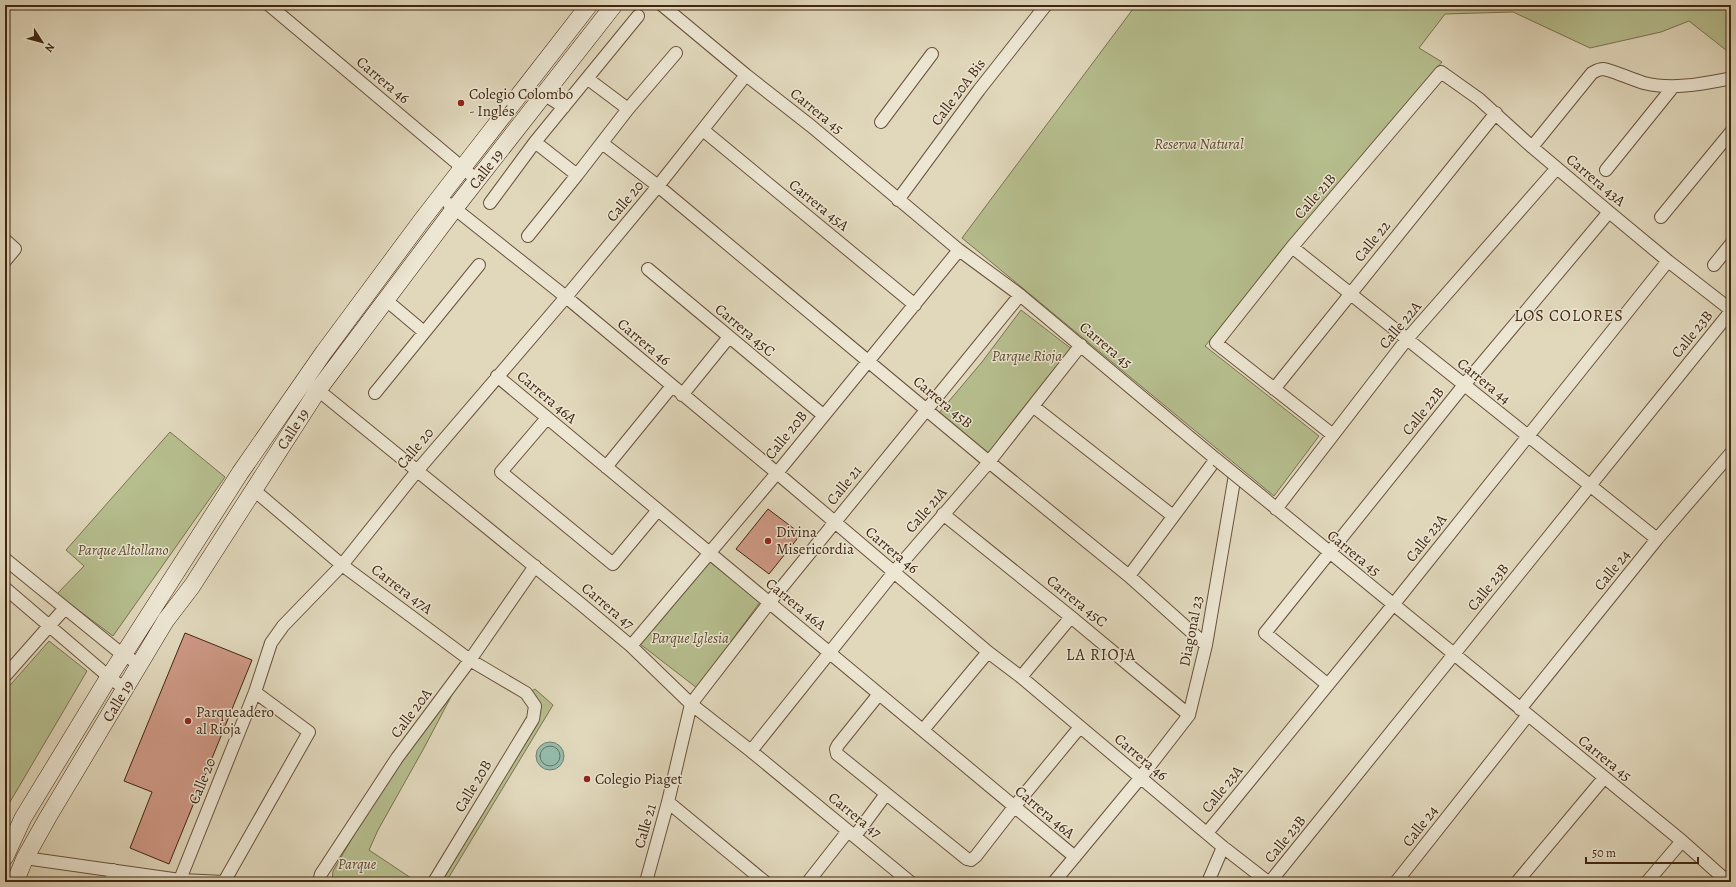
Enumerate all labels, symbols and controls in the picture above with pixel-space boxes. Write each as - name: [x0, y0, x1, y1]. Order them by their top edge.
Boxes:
- north arrow: [22, 22, 62, 62]
- text: N: [41, 40, 58, 55]
- street label: Carrera 46: [352, 52, 414, 108]
- street label: Calle 20A Bis: [926, 54, 990, 130]
- street label: Carrera 45: [786, 83, 848, 139]
- place label: Colegio Colombo - Inglés: [469, 84, 573, 121]
- marker: Colegio Colombo - Inglés: [456, 98, 466, 108]
- park label: Reserva Natural: [1154, 134, 1244, 154]
- street label: Calle 19: [464, 145, 508, 193]
- street label: Carrera 43A: [1562, 149, 1630, 211]
- street label: Calle 21B: [1290, 169, 1340, 223]
- street label: Carrera 45A: [785, 175, 853, 236]
- street label: Calle 20: [602, 176, 648, 226]
- street label: Calle 22: [1349, 216, 1395, 266]
- street label: Calle 22A: [1374, 297, 1426, 353]
- street label: Carrera 45C: [711, 299, 779, 361]
- district label: LOS COLORES: [1514, 305, 1624, 327]
- street label: Calle 23B: [1667, 306, 1717, 362]
- street label: Carrera 46: [613, 314, 675, 370]
- street label: Carrera 45: [1075, 317, 1137, 373]
- park label: Parque Rioja: [992, 346, 1062, 366]
- street label: Carrera 44: [1453, 353, 1515, 409]
- street label: Carrera 46A: [513, 366, 581, 428]
- street label: Carrera 45B: [909, 371, 977, 433]
- street label: Calle 22B: [1397, 383, 1449, 439]
- street label: Calle 19: [272, 404, 314, 453]
- street label: Calle 20B: [760, 406, 812, 464]
- street label: Calle 20: [392, 423, 438, 473]
- street label: Calle 21: [822, 461, 866, 509]
- street label: Calle 21A: [901, 483, 952, 537]
- street label: Calle 23A: [1401, 510, 1451, 566]
- place label: Divina Misericordia: [776, 522, 854, 559]
- street label: Carrera 46: [861, 522, 923, 578]
- street label: Carrera 45: [1323, 525, 1385, 581]
- marker: Divina Misericordia: [763, 536, 773, 546]
- park label: Parque Altollano: [77, 540, 169, 560]
- street label: Calle 24: [1589, 545, 1635, 595]
- street label: Carrera 47A: [367, 559, 437, 619]
- street label: Calle 23B: [1463, 559, 1513, 615]
- street label: Carrera 45C: [1042, 570, 1112, 632]
- street label: Carrera 46A: [762, 573, 831, 635]
- street label: Carrera 47: [577, 578, 639, 634]
- street label: Diagonal 23: [1174, 594, 1208, 668]
- park label: Parque Iglesia: [651, 628, 729, 648]
- district label: LA RIOJA: [1066, 644, 1136, 666]
- street label: Calle 19: [98, 676, 138, 726]
- street label: Calle 20A: [386, 684, 436, 742]
- place label: Parqueadero al Rioja: [196, 702, 274, 739]
- marker: Parqueadero al Rioja: [183, 716, 193, 726]
- street label: Carrera 46: [1110, 729, 1172, 785]
- street label: Carrera 45: [1574, 730, 1636, 786]
- street label: Calle 20: [184, 755, 220, 807]
- street label: Calle 20B: [450, 756, 496, 816]
- street label: Calle 23A: [1197, 761, 1247, 817]
- place label: Colegio Piaget: [595, 769, 683, 789]
- marker: Colegio Piaget: [582, 774, 592, 784]
- street label: Carrera 46A: [1011, 781, 1079, 843]
- street label: Carrera 47: [824, 787, 886, 843]
- street label: Calle 21: [629, 801, 661, 851]
- street label: Calle 24: [1398, 801, 1443, 851]
- street label: Calle 23B: [1260, 811, 1310, 867]
- scale bar: [1586, 839, 1698, 865]
- text: 50 m: [1592, 845, 1616, 861]
- park label: Parque: [338, 854, 377, 874]

